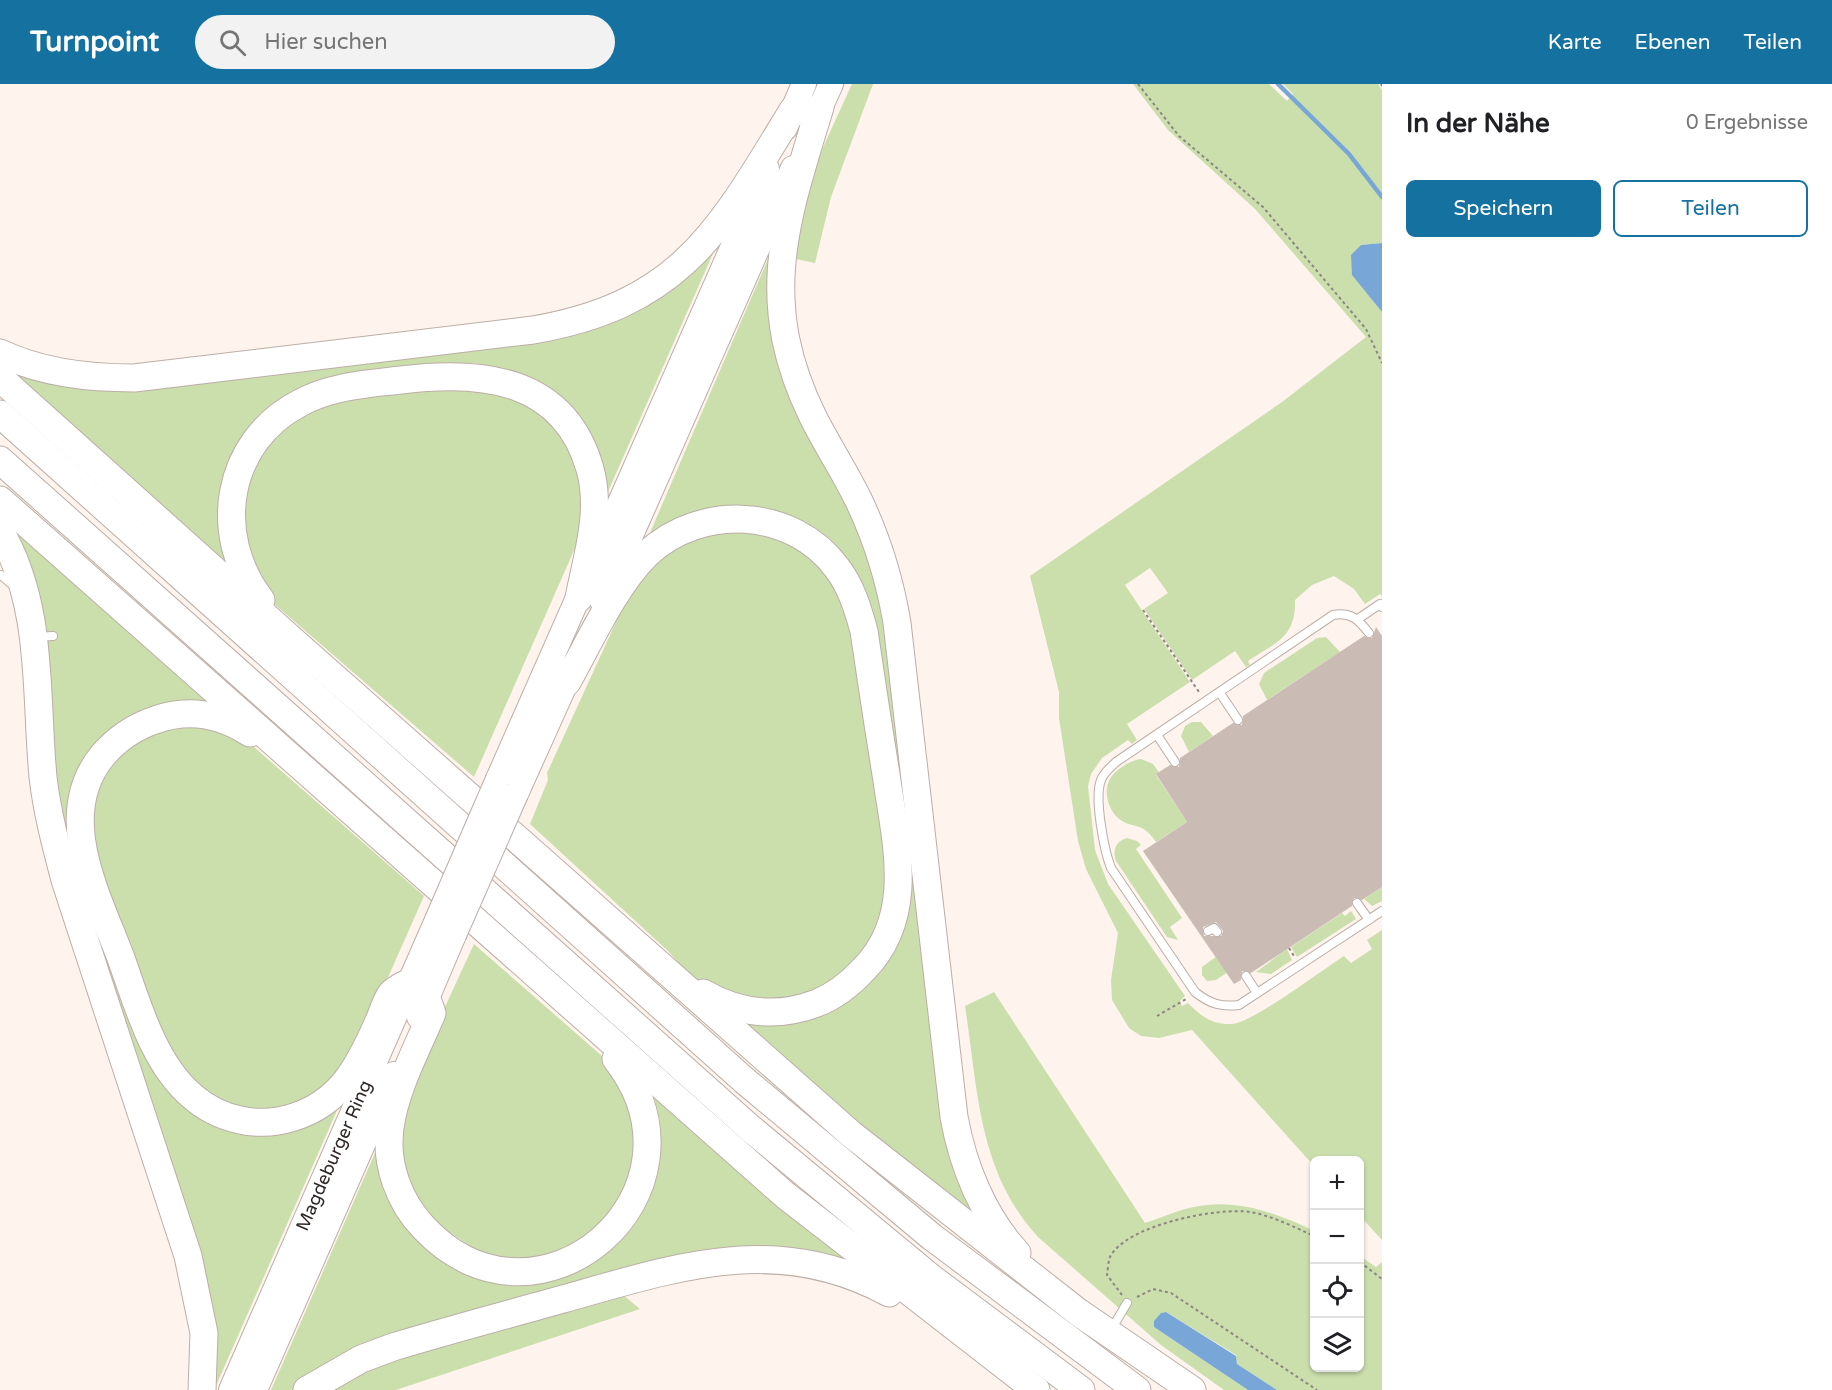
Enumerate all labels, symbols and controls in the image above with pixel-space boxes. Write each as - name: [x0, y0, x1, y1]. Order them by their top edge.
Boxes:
- search box: [195, 15, 615, 69]
- text: Turnpoint: [30, 25, 159, 59]
- icon: search: [216, 26, 249, 59]
- text: Hier suchen: [264, 29, 388, 55]
- text: Karte: [1548, 30, 1602, 55]
- text: Ebenen: [1635, 30, 1711, 55]
- text: Teilen: [1744, 30, 1802, 55]
- text: In der Nähe: [1406, 108, 1550, 139]
- text: 0 Ergebnisse: [1686, 111, 1808, 135]
- button: Speichern: [1406, 180, 1601, 237]
- button: Teilen: [1613, 180, 1808, 237]
- street label: Magdeburger Ring: [291, 1077, 376, 1234]
- map controls: [1310, 1156, 1364, 1372]
- button: +: [1310, 1156, 1364, 1210]
- button: −: [1310, 1210, 1364, 1264]
- button: locate: [1310, 1264, 1364, 1318]
- button: layers: [1310, 1318, 1364, 1372]

